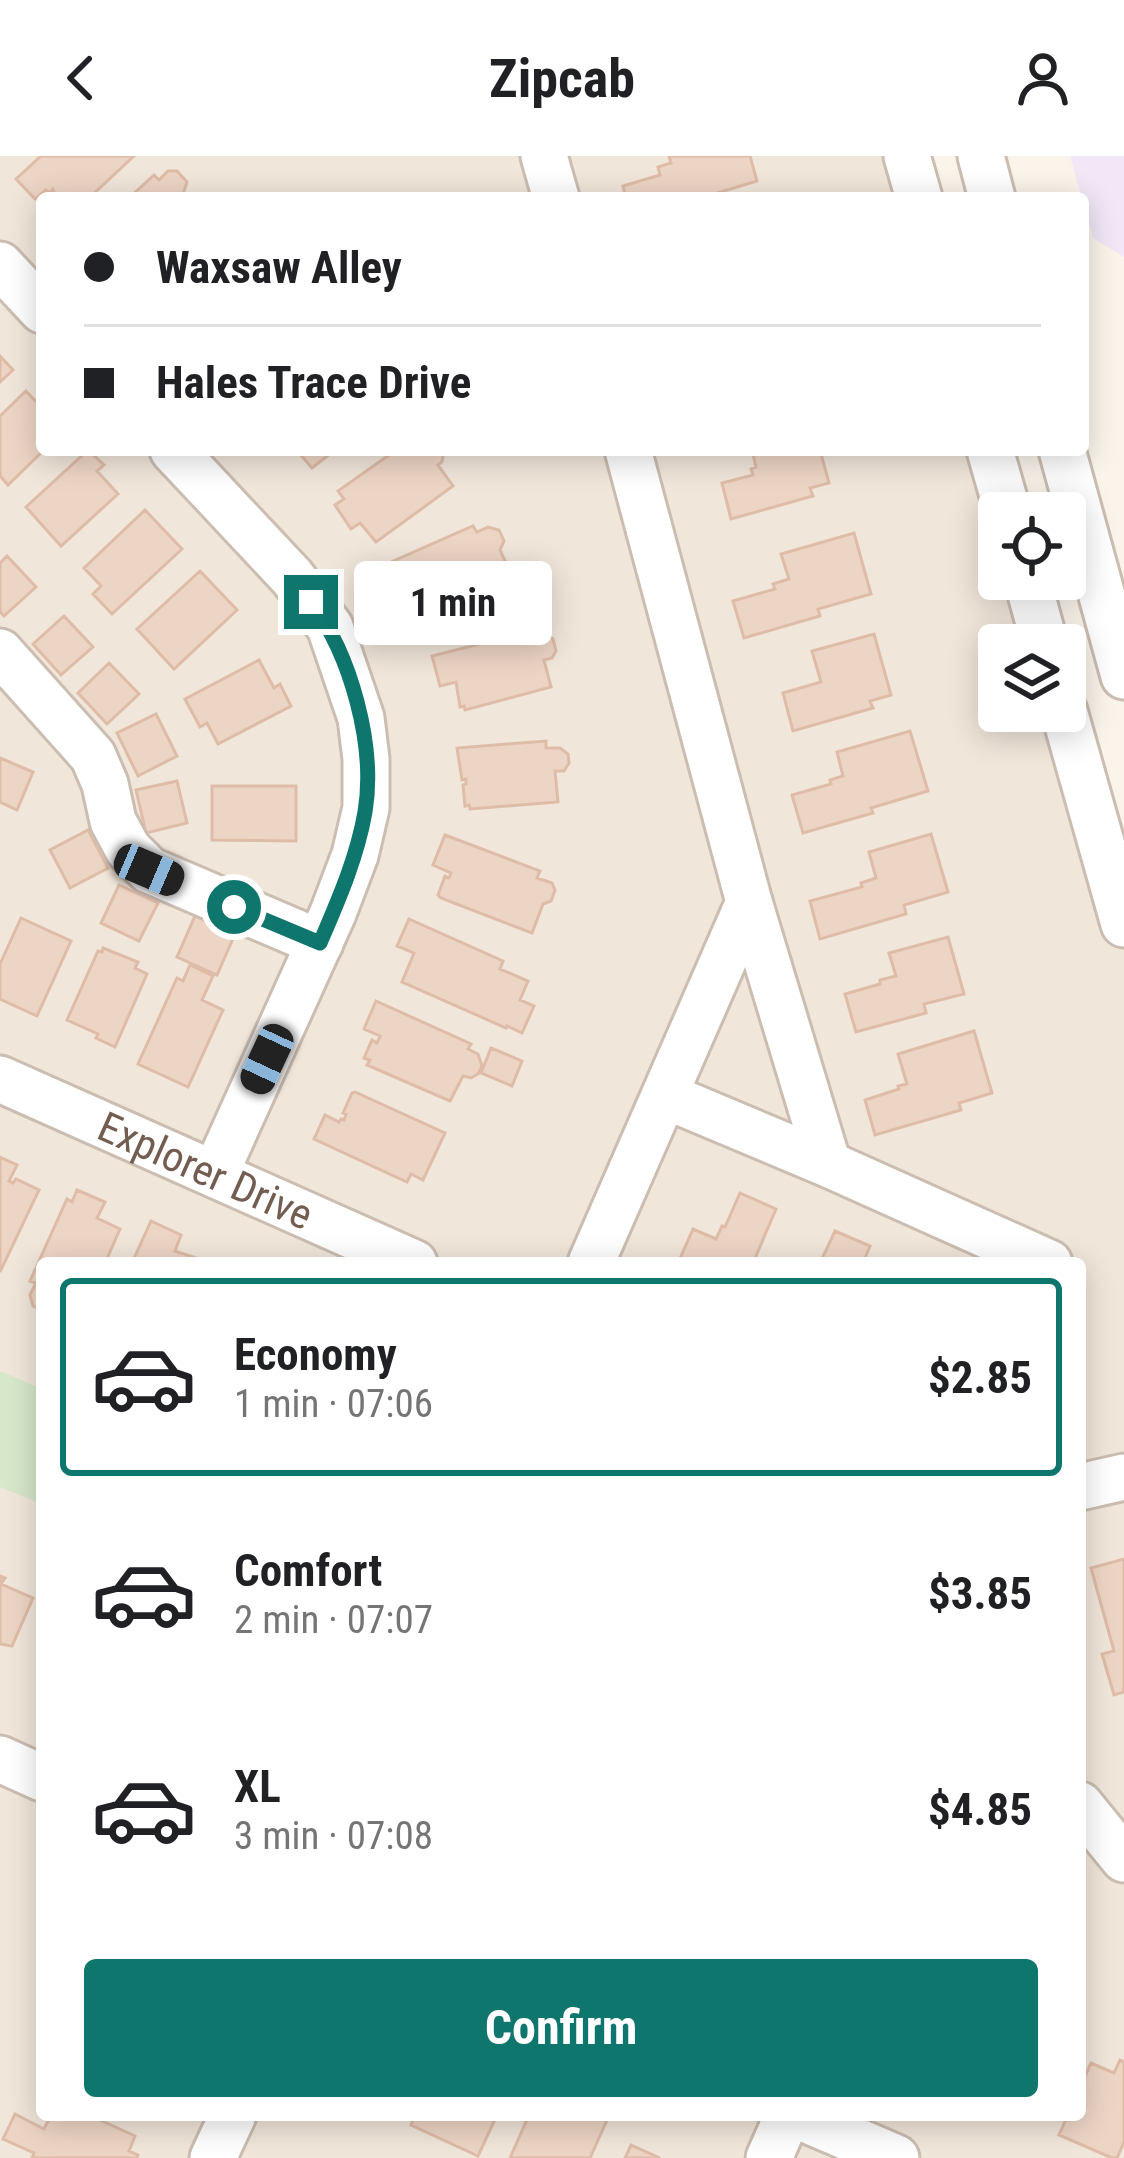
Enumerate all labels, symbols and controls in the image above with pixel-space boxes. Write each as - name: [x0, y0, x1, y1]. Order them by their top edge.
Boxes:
- icon: back: [48, 45, 114, 111]
- icon: person: [1010, 45, 1076, 111]
- text: Zipcab: [489, 47, 635, 110]
- text: Waxsaw Alley: [156, 241, 402, 294]
- text: Hales Trace Drive: [156, 356, 471, 409]
- map controls: [978, 492, 1086, 732]
- button: locate: [978, 492, 1086, 600]
- callout: 1 min: [353, 560, 551, 644]
- route end: [284, 575, 338, 629]
- text: 1 min: [410, 580, 496, 626]
- button: layers: [978, 624, 1086, 732]
- car: [109, 839, 189, 901]
- route start: [207, 880, 261, 934]
- car: [235, 1019, 299, 1099]
- street label: Explorer Drive: [91, 1102, 320, 1240]
- icon: car: [90, 1323, 198, 1431]
- text: Economy: [234, 1328, 397, 1381]
- text: $2.85: [928, 1351, 1032, 1404]
- text: 1 min · 07:06: [234, 1381, 433, 1427]
- icon: car: [90, 1539, 198, 1647]
- text: Comfort: [234, 1544, 382, 1597]
- text: $3.85: [928, 1567, 1032, 1620]
- text: 2 min · 07:07: [234, 1597, 433, 1643]
- icon: car: [90, 1755, 198, 1863]
- text: XL: [234, 1760, 281, 1813]
- text: $4.85: [928, 1783, 1032, 1836]
- text: 3 min · 07:08: [234, 1813, 433, 1859]
- button: Confirm: [84, 1959, 1038, 2097]

